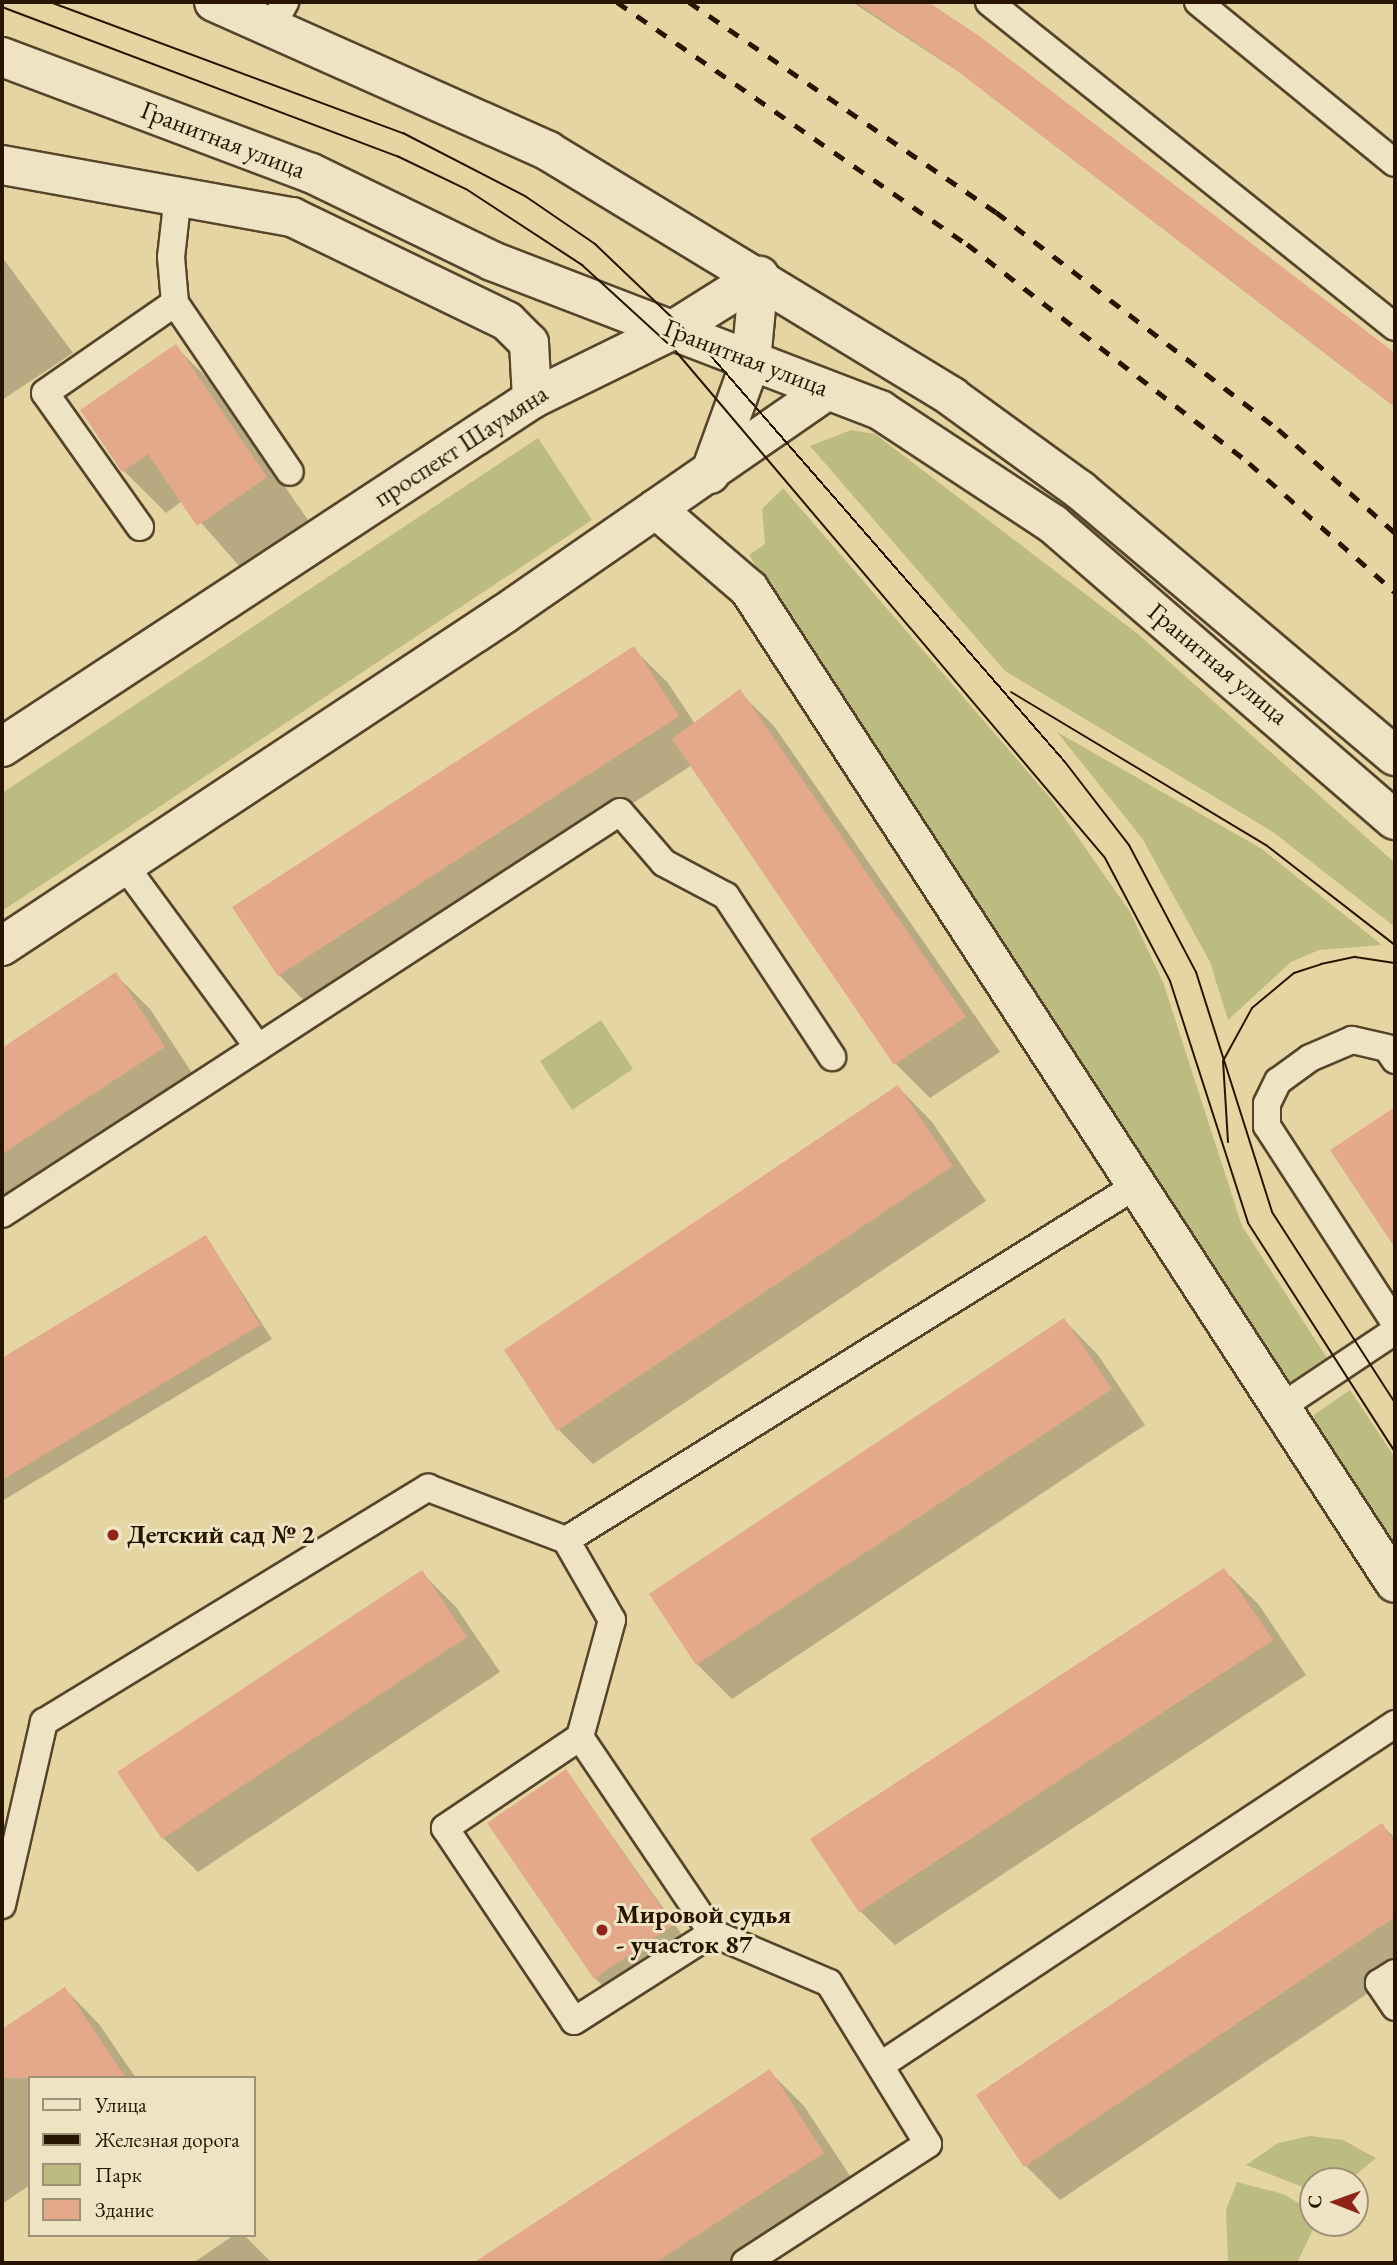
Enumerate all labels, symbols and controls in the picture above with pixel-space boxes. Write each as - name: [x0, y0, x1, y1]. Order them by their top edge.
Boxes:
- street label: Гранитная улица: [136, 94, 310, 186]
- street label: Гранитная улица: [659, 312, 833, 404]
- street label: проспект Шаумяна: [368, 378, 554, 514]
- street label: Гранитная улица: [1141, 596, 1295, 732]
- place label: Детский сад № 2: [127, 1519, 315, 1551]
- marker: Детский сад № 2: [105, 1527, 121, 1543]
- place label: Мировой судья - участок 87: [616, 1899, 791, 1960]
- marker: Мировой судья - участок 87: [594, 1922, 610, 1938]
- legend: [28, 2076, 256, 2237]
- text: Улица: [95, 2091, 147, 2118]
- text: Железная дорога: [95, 2126, 240, 2153]
- text: Парк: [95, 2161, 142, 2188]
- north arrow: [1299, 2167, 1369, 2237]
- text: С: [1302, 2195, 1327, 2209]
- text: Здание: [95, 2196, 154, 2223]

